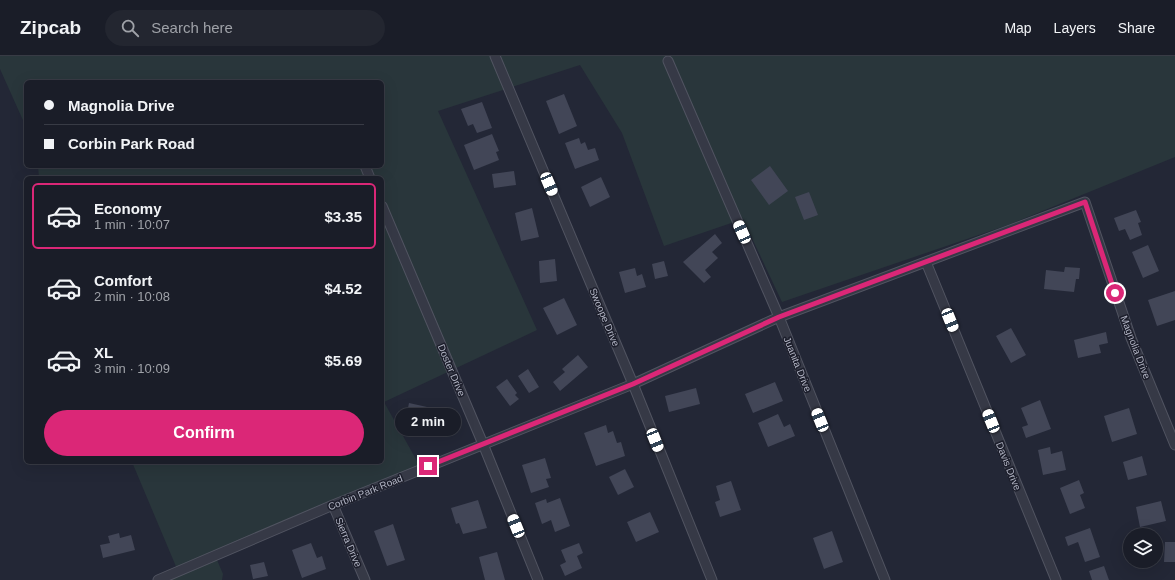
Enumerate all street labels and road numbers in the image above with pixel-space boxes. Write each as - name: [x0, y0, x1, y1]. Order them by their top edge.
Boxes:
- street label: Swoope Drive: [587, 286, 622, 348]
- street label: Magnolia Drive: [1118, 314, 1153, 381]
- street label: Juanita Drive: [782, 335, 814, 394]
- street label: Doster Drive: [436, 342, 468, 398]
- street label: Davis Drive: [994, 440, 1023, 492]
- street label: Corbin Park Road: [326, 472, 404, 512]
- street label: Sierra Drive: [333, 516, 364, 569]

